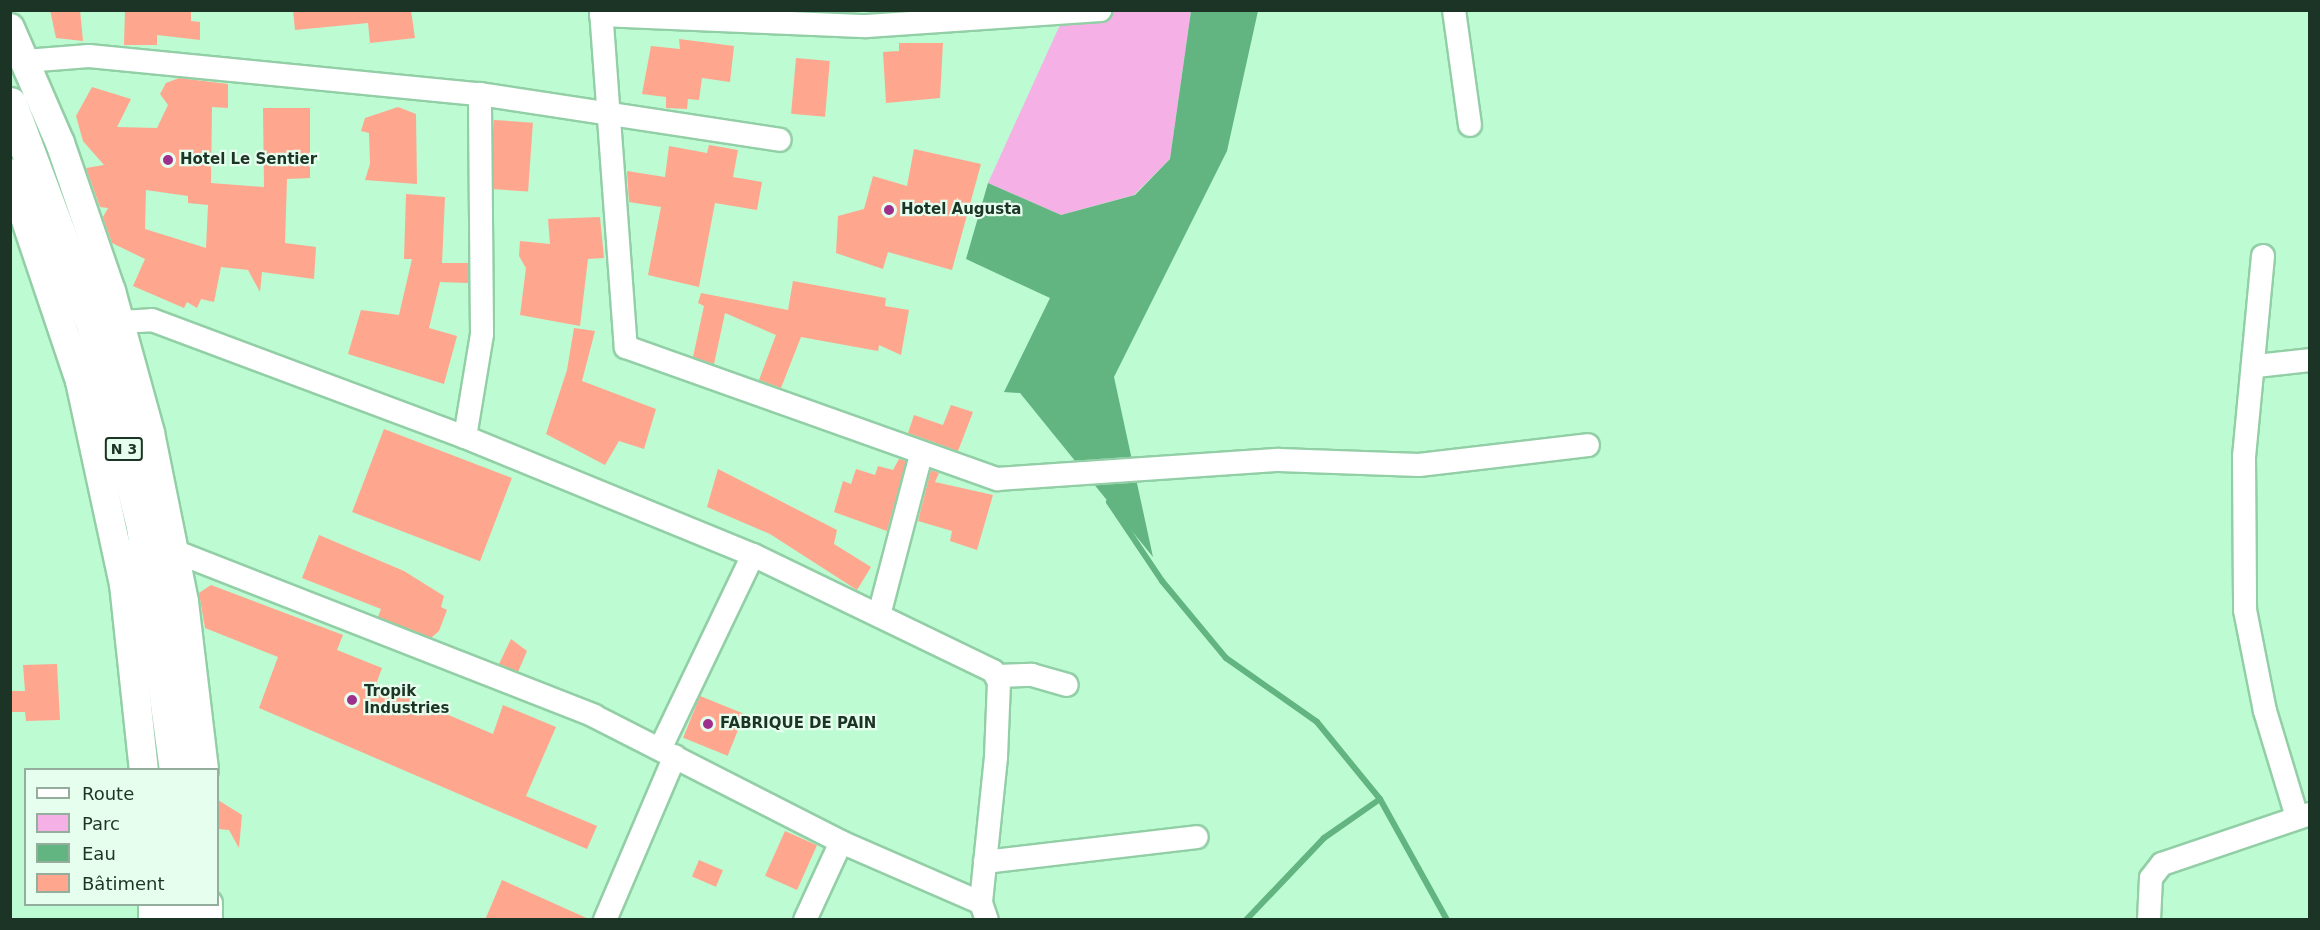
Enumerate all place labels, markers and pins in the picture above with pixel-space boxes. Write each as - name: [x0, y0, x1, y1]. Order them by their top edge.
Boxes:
- place label: Hotel Le Sentier: [180, 151, 317, 169]
- marker: Hotel Le Sentier: [161, 153, 175, 167]
- place label: Hotel Augusta: [901, 201, 1021, 219]
- marker: Hotel Augusta: [882, 203, 896, 217]
- place label: Tropik Industries: [364, 682, 449, 717]
- marker: Tropik Industries: [345, 693, 359, 707]
- place label: FABRIQUE DE PAIN: [720, 715, 876, 733]
- marker: FABRIQUE DE PAIN: [701, 717, 715, 731]

